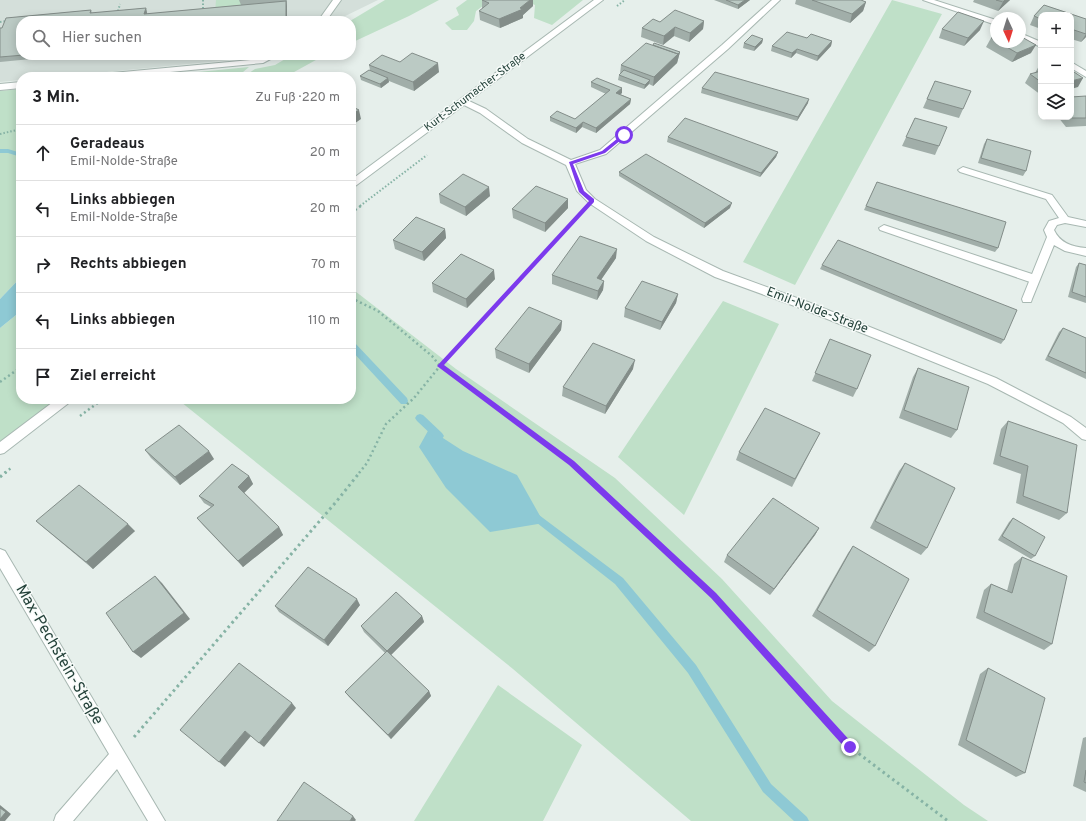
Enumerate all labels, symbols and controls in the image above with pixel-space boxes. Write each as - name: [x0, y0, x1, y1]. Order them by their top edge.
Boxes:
- north arrow: [990, 12, 1026, 48]
- map controls: [1038, 12, 1074, 120]
- button: +: [1038, 12, 1074, 48]
- search box: [16, 16, 356, 60]
- icon: search: [30, 27, 52, 49]
- text: Hier suchen: [62, 29, 142, 48]
- button: −: [1038, 48, 1074, 84]
- street label: Kurt-Schumacher-Straße: [421, 49, 529, 135]
- button: layers: [1038, 84, 1074, 120]
- text: 3 Min.: [32, 87, 79, 109]
- text: Zu Fuß · 220 m: [255, 90, 340, 106]
- route start: [615, 126, 633, 144]
- text: Geradeaus: [70, 135, 145, 154]
- icon: ahead: [32, 142, 54, 164]
- text: 20 m: [310, 145, 340, 161]
- text: Emil-Nolde-Straße: [70, 154, 178, 170]
- text: Links abbiegen: [70, 191, 175, 210]
- icon: left: [32, 198, 54, 220]
- text: 20 m: [310, 201, 340, 217]
- text: Emil-Nolde-Straße: [70, 210, 178, 226]
- icon: right: [32, 254, 54, 276]
- text: Rechts abbiegen: [70, 255, 187, 274]
- text: 70 m: [311, 257, 340, 273]
- street label: Emil-Nolde-Straße: [764, 284, 870, 338]
- icon: left: [32, 310, 54, 332]
- text: Links abbiegen: [70, 311, 175, 330]
- text: 110 m: [308, 313, 340, 329]
- icon: arrive: [32, 366, 54, 388]
- text: Ziel erreicht: [70, 367, 156, 386]
- street label: Max-Pechstein-Straße: [11, 581, 107, 729]
- route end: [841, 738, 859, 756]

